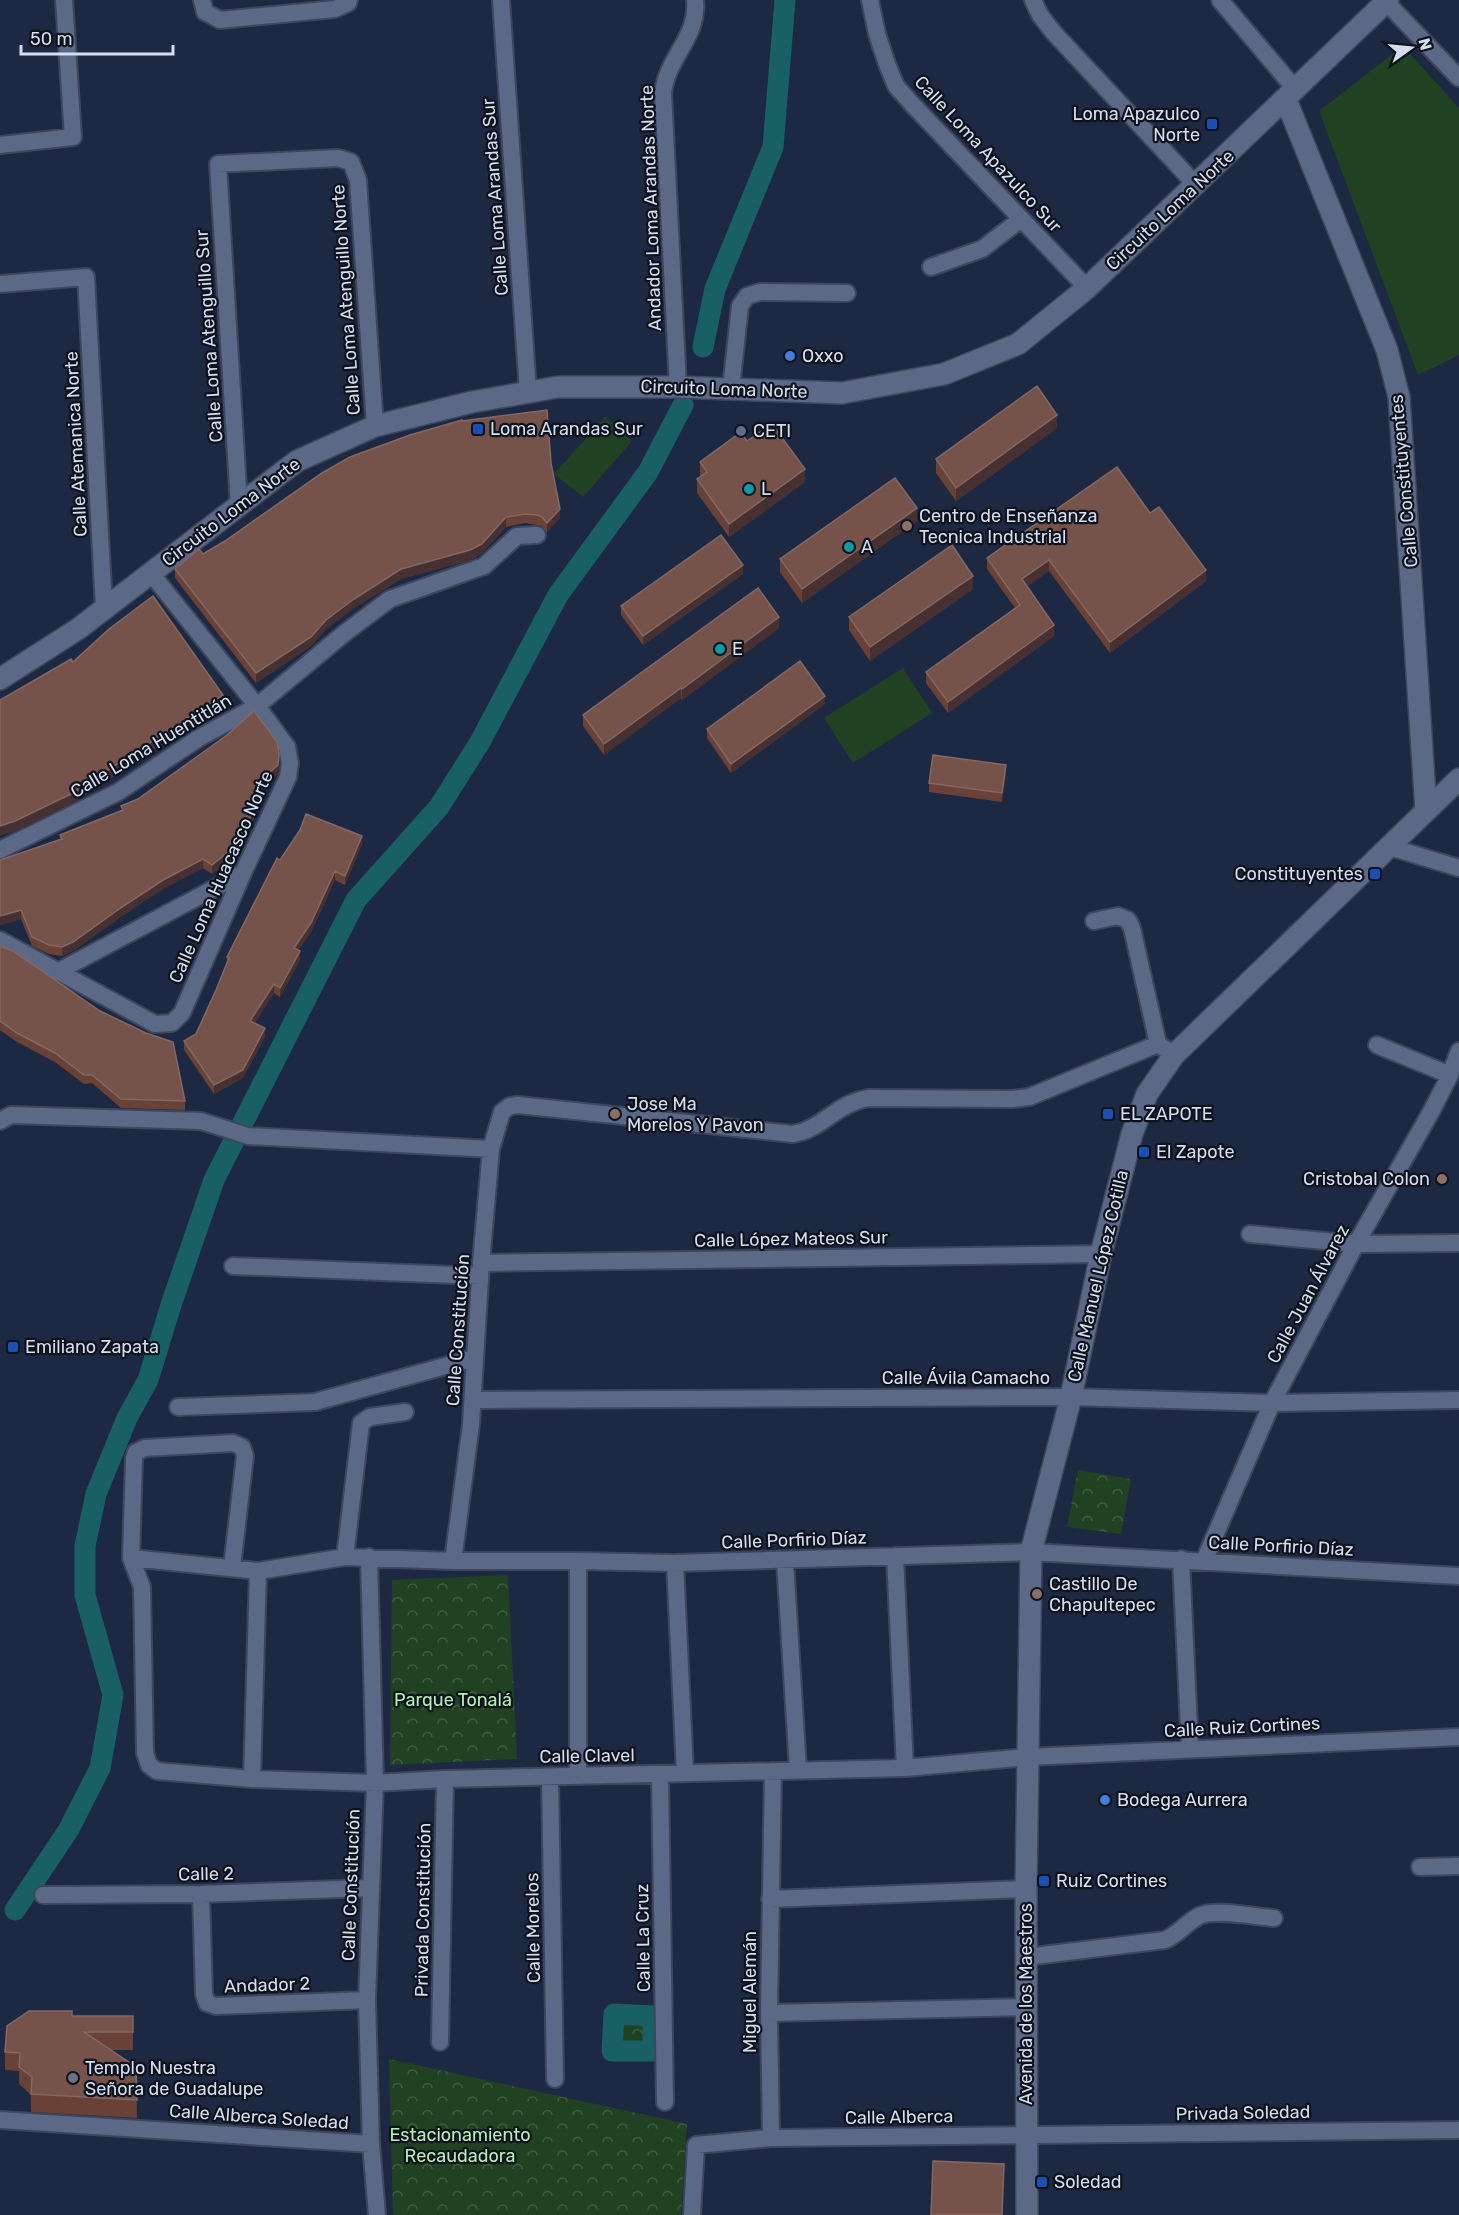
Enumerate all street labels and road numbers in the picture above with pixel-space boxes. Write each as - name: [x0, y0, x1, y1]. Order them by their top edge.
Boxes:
- street label: Calle Loma Apazulco Sur: [910, 71, 1066, 237]
- street label: Andador Loma Arandas Norte: [636, 85, 666, 331]
- street label: Calle Loma Arandas Sur: [477, 97, 513, 297]
- street label: Circuito Loma Norte: [1101, 145, 1239, 275]
- street label: Calle Loma Atenguillo Norte: [327, 184, 365, 416]
- street label: Calle Loma Atenguillo Sur: [191, 229, 227, 443]
- street label: Calle Atemanica Norte: [60, 351, 92, 537]
- street label: Circuito Loma Norte: [640, 375, 808, 403]
- street label: Calle Constituyentes: [1385, 394, 1423, 568]
- street label: Circuito Loma Norte: [158, 453, 304, 571]
- street label: Calle Loma Huentitlán: [66, 689, 236, 803]
- street label: Calle Loma Huacasco Norte: [164, 767, 278, 987]
- street label: Calle Manuel López Cotilla: [1063, 1168, 1133, 1384]
- street label: Calle Juan Álvarez: [1262, 1221, 1354, 1367]
- street label: Calle López Mateos Sur: [694, 1226, 888, 1252]
- street label: Calle Constitución: [442, 1253, 474, 1407]
- street label: Calle Ávila Camacho: [882, 1367, 1050, 1389]
- street label: Calle Porfirio Díaz: [721, 1526, 867, 1554]
- street label: Calle Porfirio Díaz: [1208, 1531, 1354, 1561]
- street label: Calle Ruiz Cortines: [1163, 1712, 1321, 1742]
- street label: Calle Clavel: [539, 1744, 635, 1768]
- street label: Calle Constitución: [337, 1808, 365, 1962]
- street label: Privada Constitución: [410, 1823, 436, 1997]
- street label: Calle 2: [178, 1863, 234, 1885]
- street label: Calle Morelos: [521, 1873, 545, 1983]
- street label: Calle La Cruz: [631, 1884, 655, 1992]
- street label: Avenida de los Maestros: [1015, 1903, 1037, 2105]
- street label: Miguel Alemán: [739, 1931, 761, 2053]
- street label: Andador 2: [224, 1973, 310, 1997]
- street label: Calle Alberca Soledad: [168, 2100, 350, 2134]
- street label: Privada Soledad: [1175, 2101, 1311, 2125]
- street label: Calle Alberca: [845, 2105, 953, 2129]

